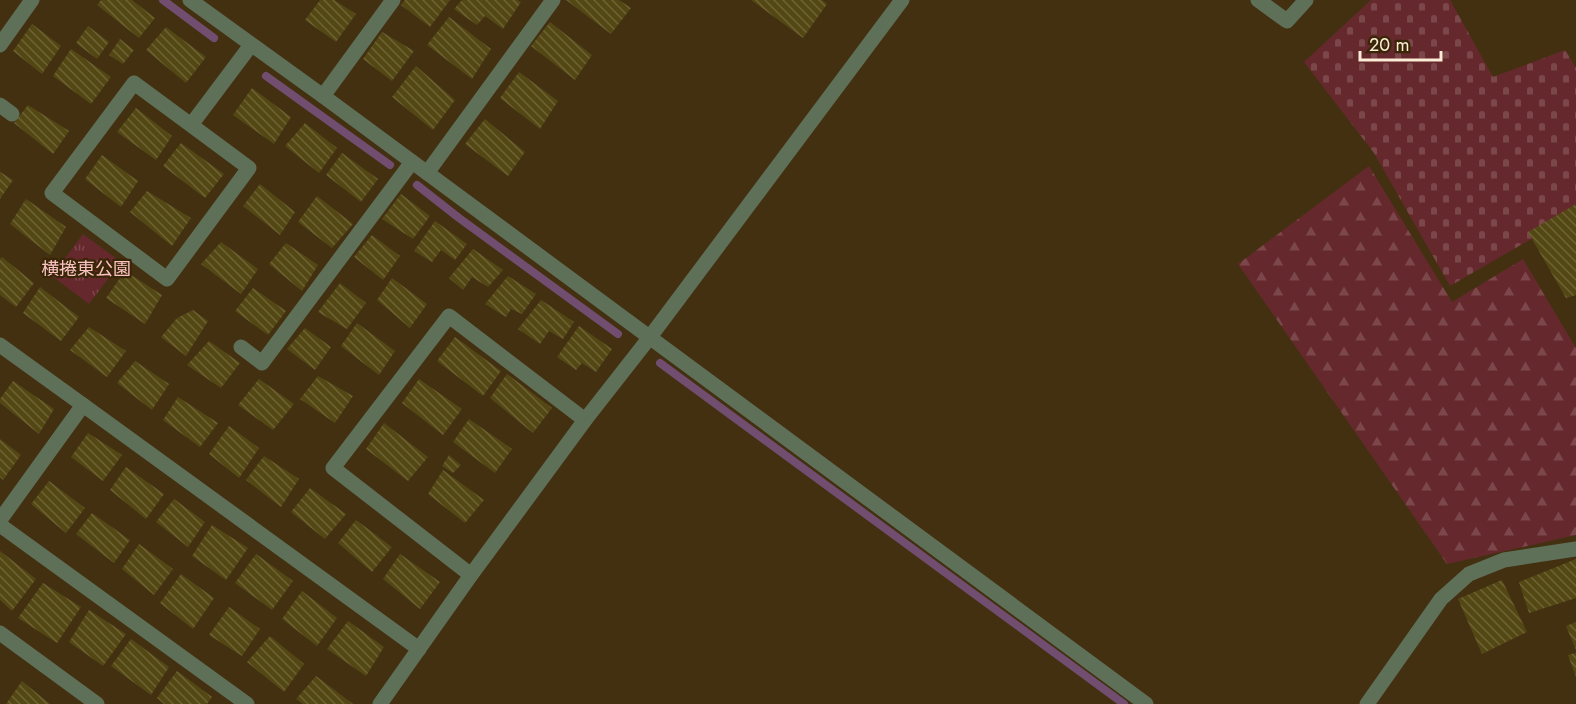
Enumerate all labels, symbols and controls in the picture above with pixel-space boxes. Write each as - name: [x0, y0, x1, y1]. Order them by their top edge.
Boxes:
- scale bar: [1360, 24, 1441, 62]
- text: 20 m: [1369, 32, 1409, 58]
- park label: 横捲東公園: [41, 256, 131, 282]

